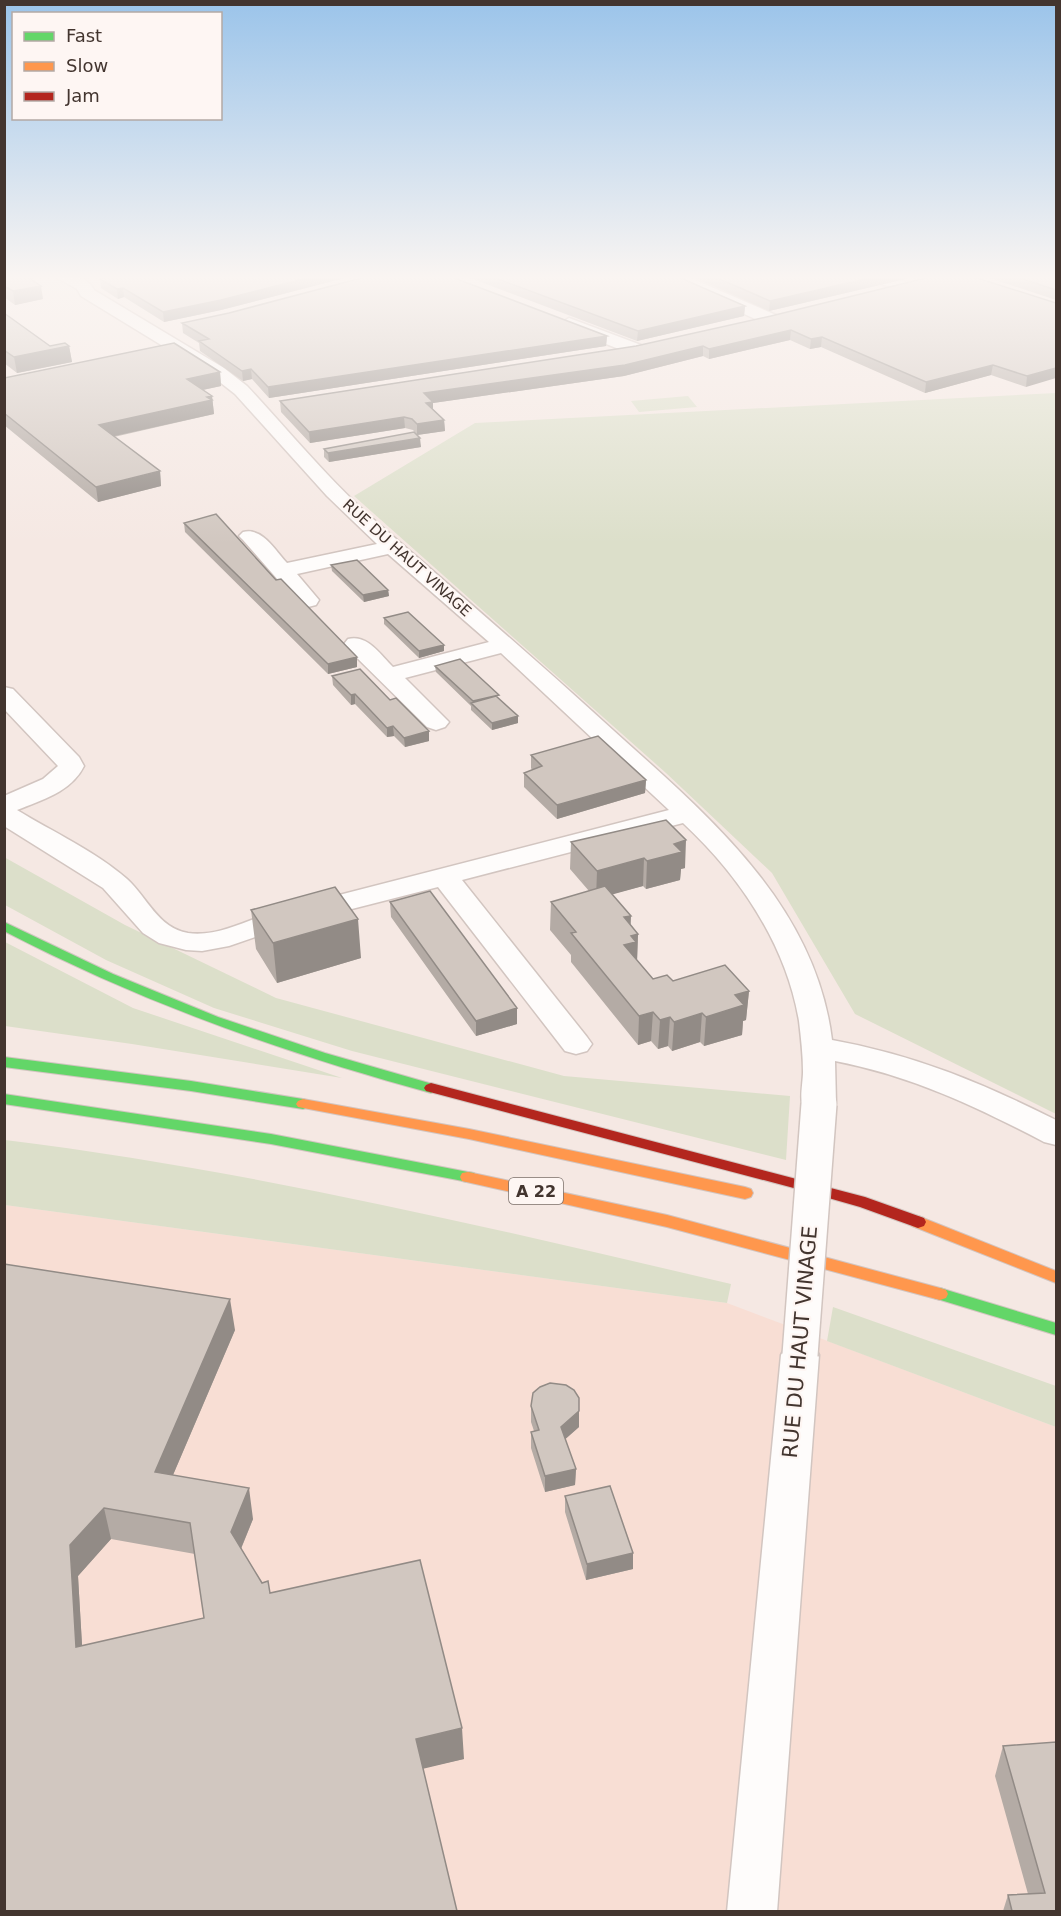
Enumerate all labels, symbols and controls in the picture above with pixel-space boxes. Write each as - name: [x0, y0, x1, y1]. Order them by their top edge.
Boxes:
- legend: [12, 12, 222, 120]
- text: Fast: [66, 25, 102, 46]
- text: Slow: [66, 55, 108, 76]
- text: Jam: [65, 85, 100, 106]
- street label: RUE DU HAUT VINAGE: [339, 496, 475, 620]
- road number: A 22: [509, 1178, 563, 1204]
- street label: RUE DU HAUT VINAGE: [778, 1225, 822, 1459]

